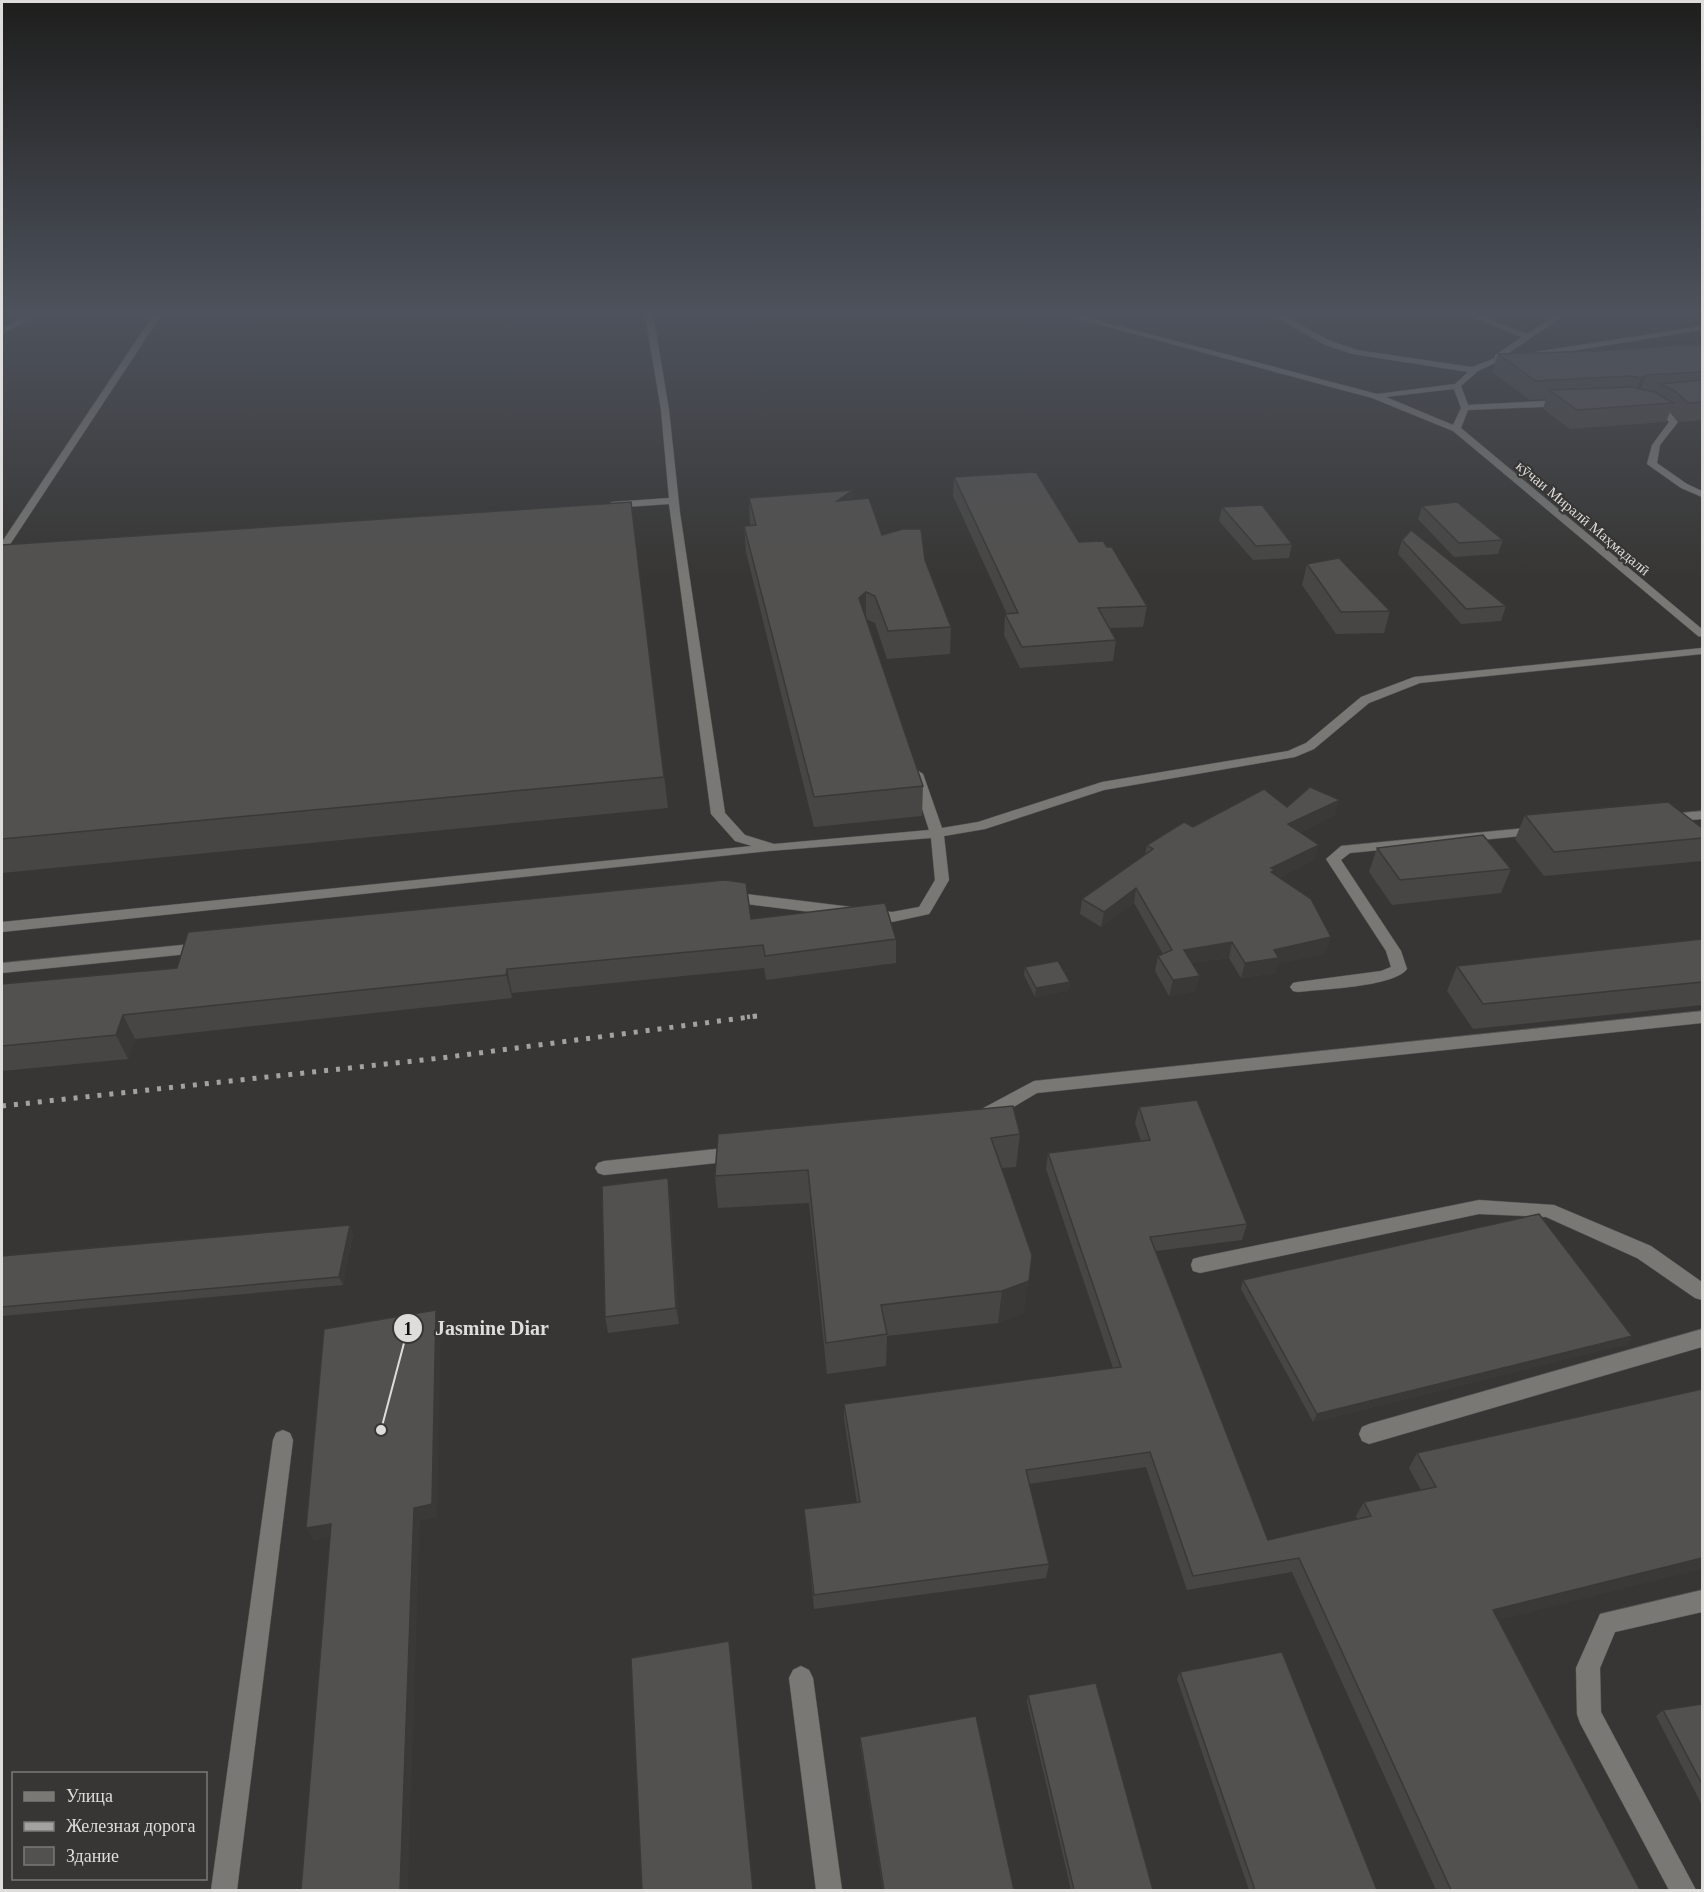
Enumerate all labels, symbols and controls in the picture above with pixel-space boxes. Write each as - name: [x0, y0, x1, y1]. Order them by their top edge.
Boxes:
- street label: кӯчаи Миралӣ Маҳмадалӣ: [1513, 458, 1653, 578]
- callout: Jasmine Diar: [393, 1309, 561, 1347]
- text: Jasmine Diar: [435, 1317, 549, 1339]
- text: 1: [404, 1319, 413, 1339]
- legend: [12, 1772, 207, 1880]
- text: Улица: [66, 1786, 113, 1806]
- text: Железная дорога: [66, 1816, 195, 1836]
- text: Здание: [66, 1846, 119, 1866]

